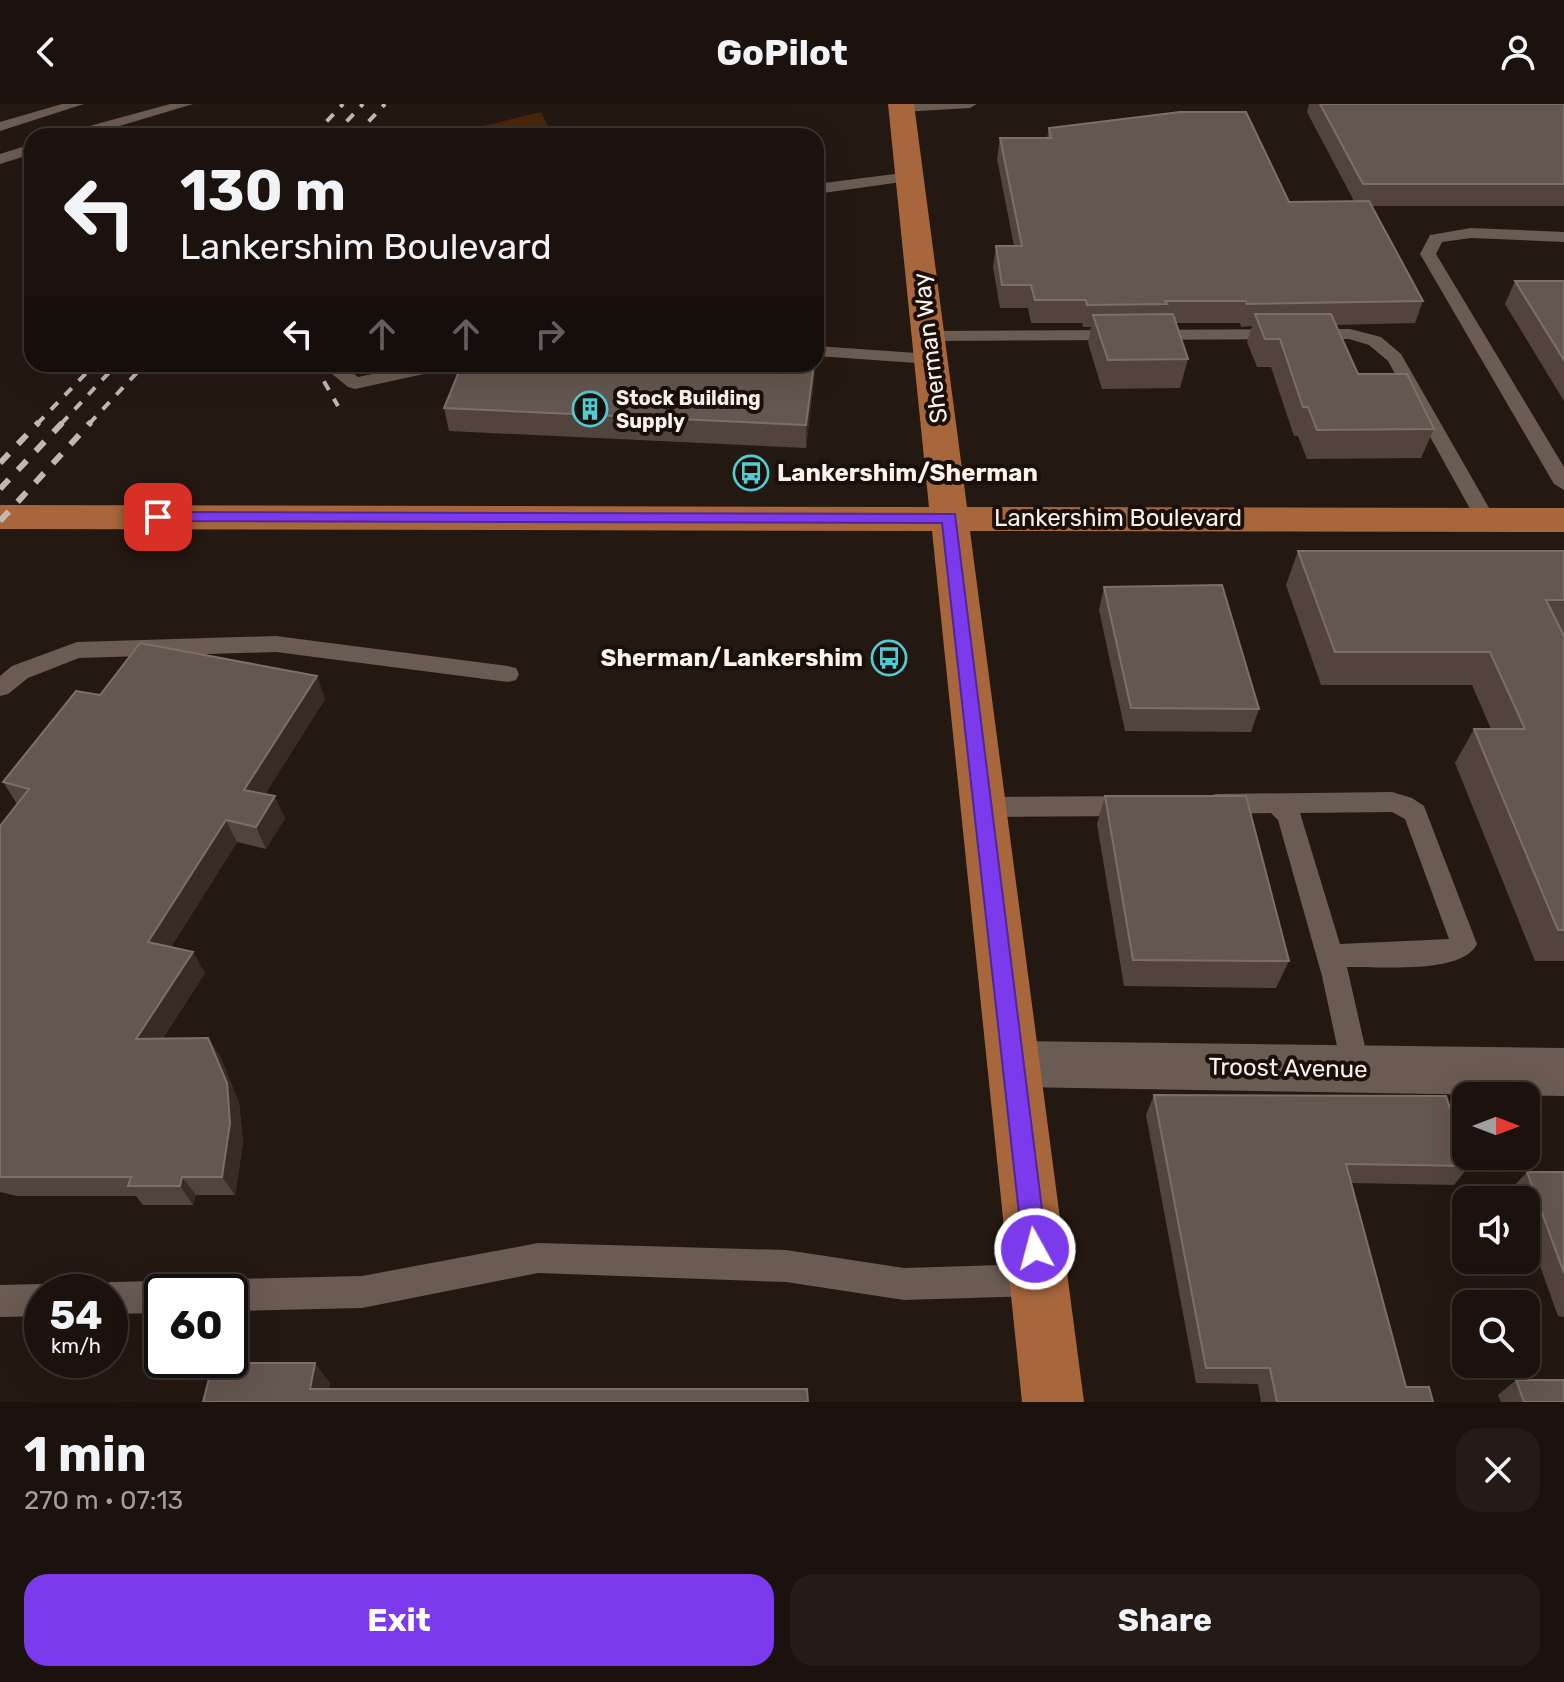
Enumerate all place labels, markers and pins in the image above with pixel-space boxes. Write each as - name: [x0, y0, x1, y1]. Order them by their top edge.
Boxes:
- place label: Stock Building Supply: [616, 386, 761, 433]
- building icon: Stock Building Supply: [571, 390, 609, 428]
- bus stop icon: Lankershim/Sherman: [732, 454, 770, 492]
- place label: Lankershim/Sherman: [777, 459, 1038, 487]
- pin: [124, 483, 192, 551]
- bus stop icon: Sherman/Lankershim: [870, 639, 908, 677]
- place label: Sherman/Lankershim: [601, 644, 863, 672]

